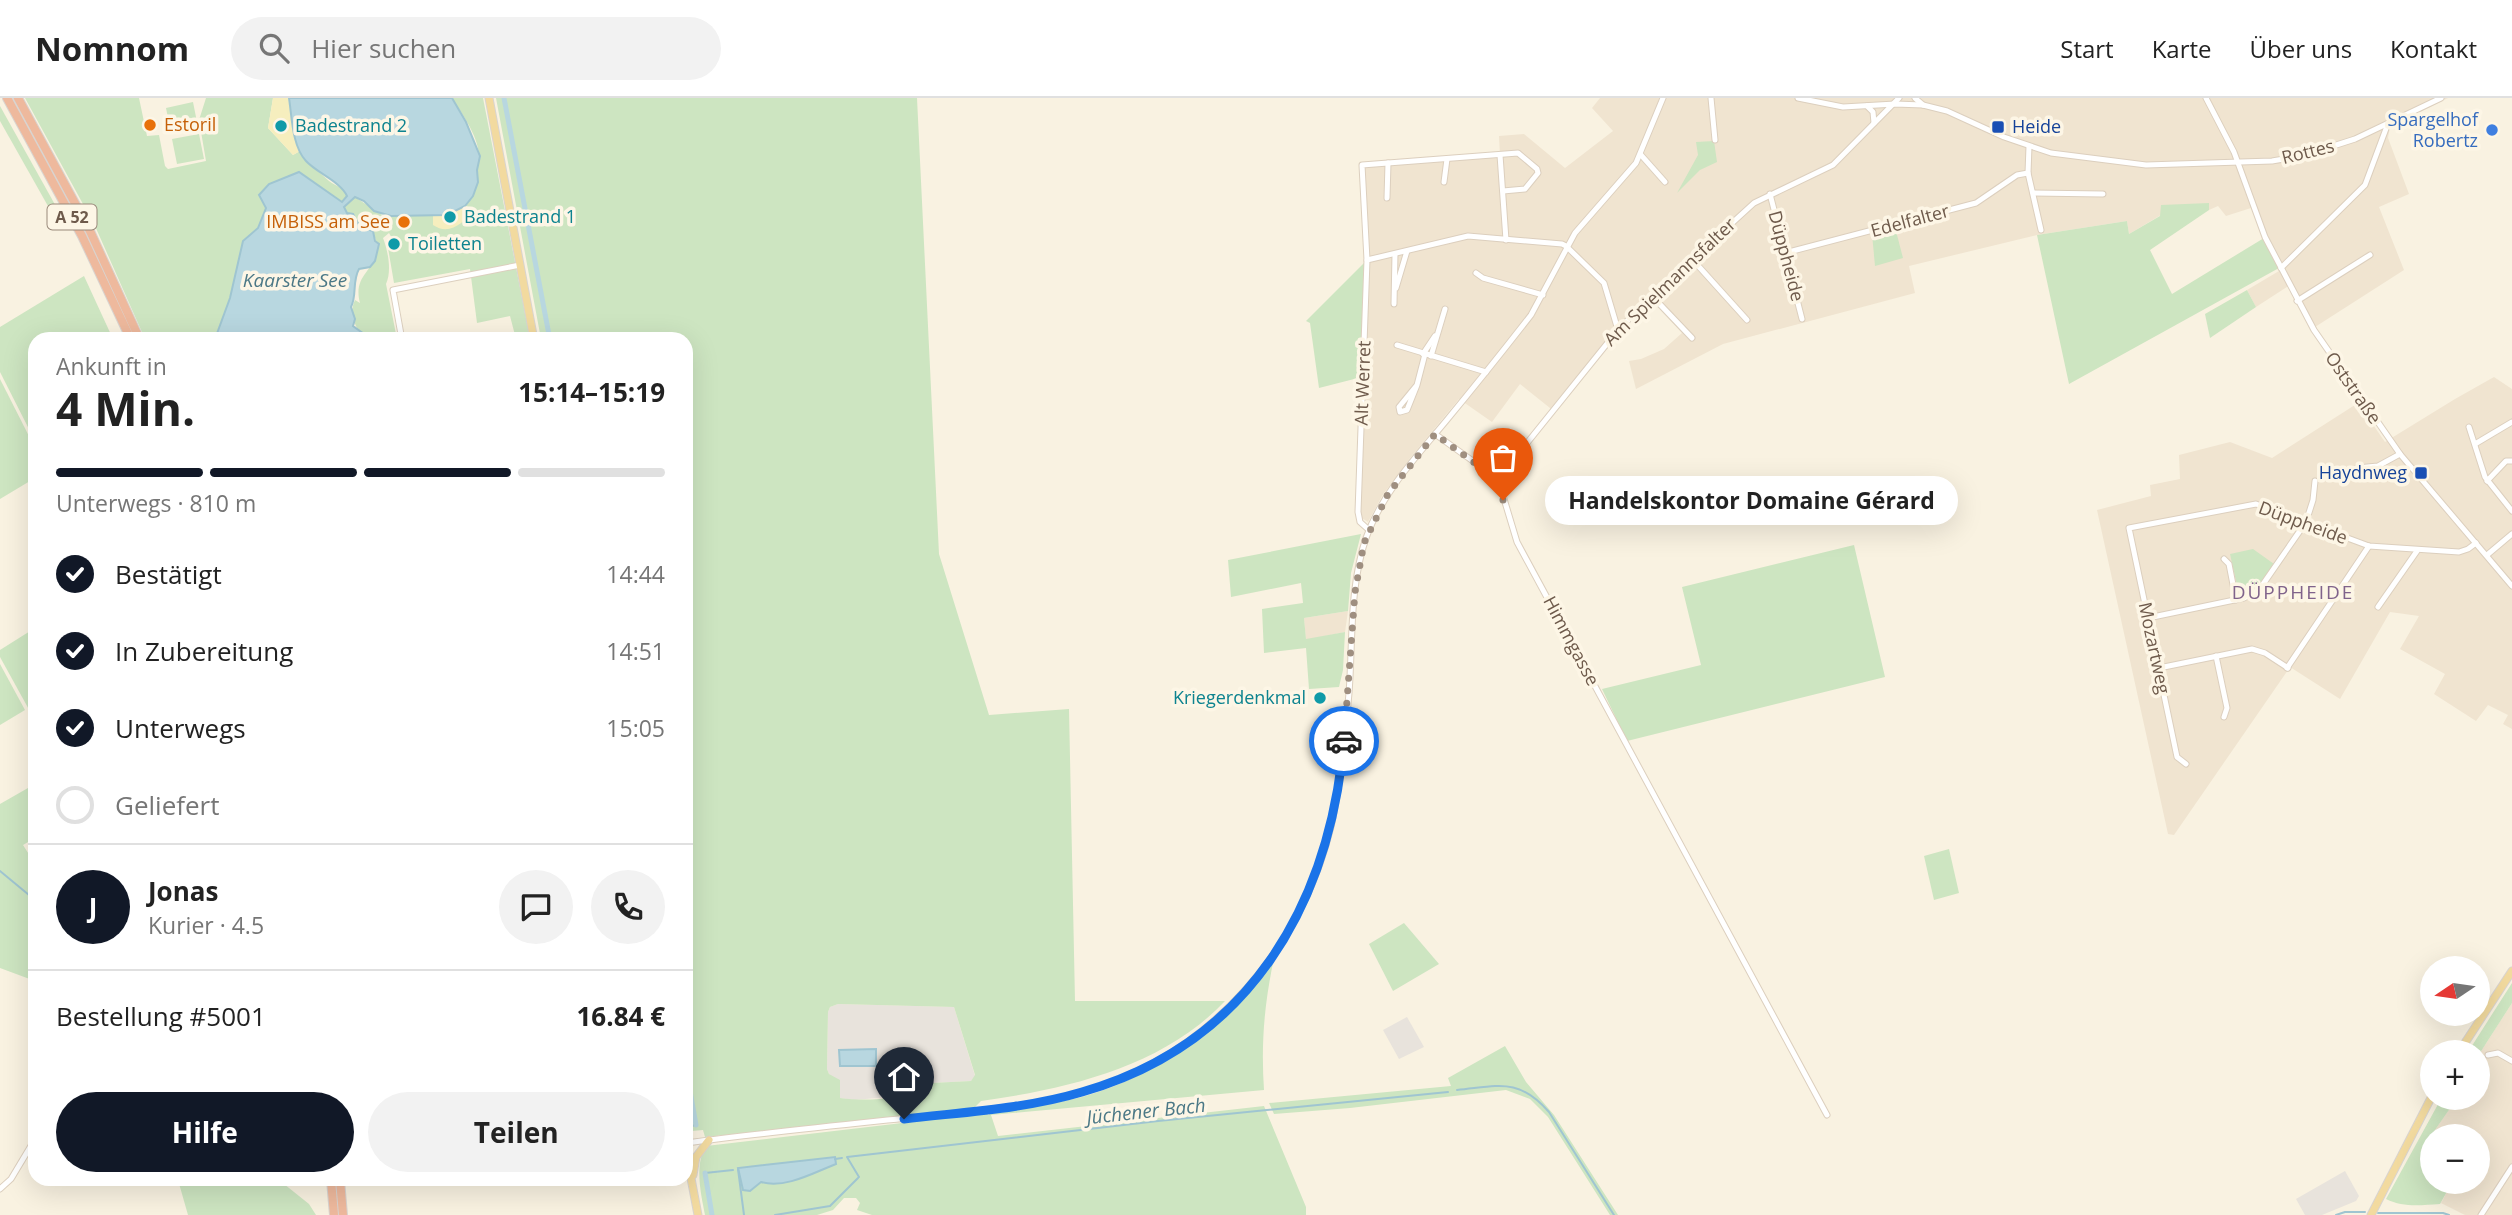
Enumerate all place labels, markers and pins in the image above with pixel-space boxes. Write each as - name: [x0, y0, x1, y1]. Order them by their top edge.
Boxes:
- place label: Spargelhof Robertz: [2387, 107, 2479, 152]
- place label: Estoril: [164, 112, 216, 136]
- place label: Badestrand 2: [295, 113, 407, 137]
- place label: Heide: [2012, 114, 2061, 138]
- marker: Estoril: [142, 117, 158, 133]
- marker: Badestrand 2: [273, 118, 289, 134]
- marker: Heide: [1990, 119, 2006, 135]
- marker: Spargelhof Robertz: [2484, 122, 2500, 138]
- place label: Badestrand 1: [464, 204, 576, 228]
- place label: IMBISS am See: [266, 209, 390, 233]
- marker: Badestrand 1: [442, 209, 458, 225]
- marker: IMBISS am See: [396, 214, 412, 230]
- place label: Toiletten: [408, 231, 482, 255]
- marker: Toiletten: [386, 236, 402, 252]
- pin: [1473, 428, 1533, 500]
- place label: Haydnweg: [2319, 460, 2407, 484]
- marker: Haydnweg: [2413, 465, 2429, 481]
- callout: Handelskontor Domaine Gérard: [1545, 476, 1958, 524]
- place label: Kriegerdenkmal: [1173, 685, 1306, 709]
- marker: Kriegerdenkmal: [1312, 690, 1328, 706]
- pin: [874, 1047, 934, 1119]

